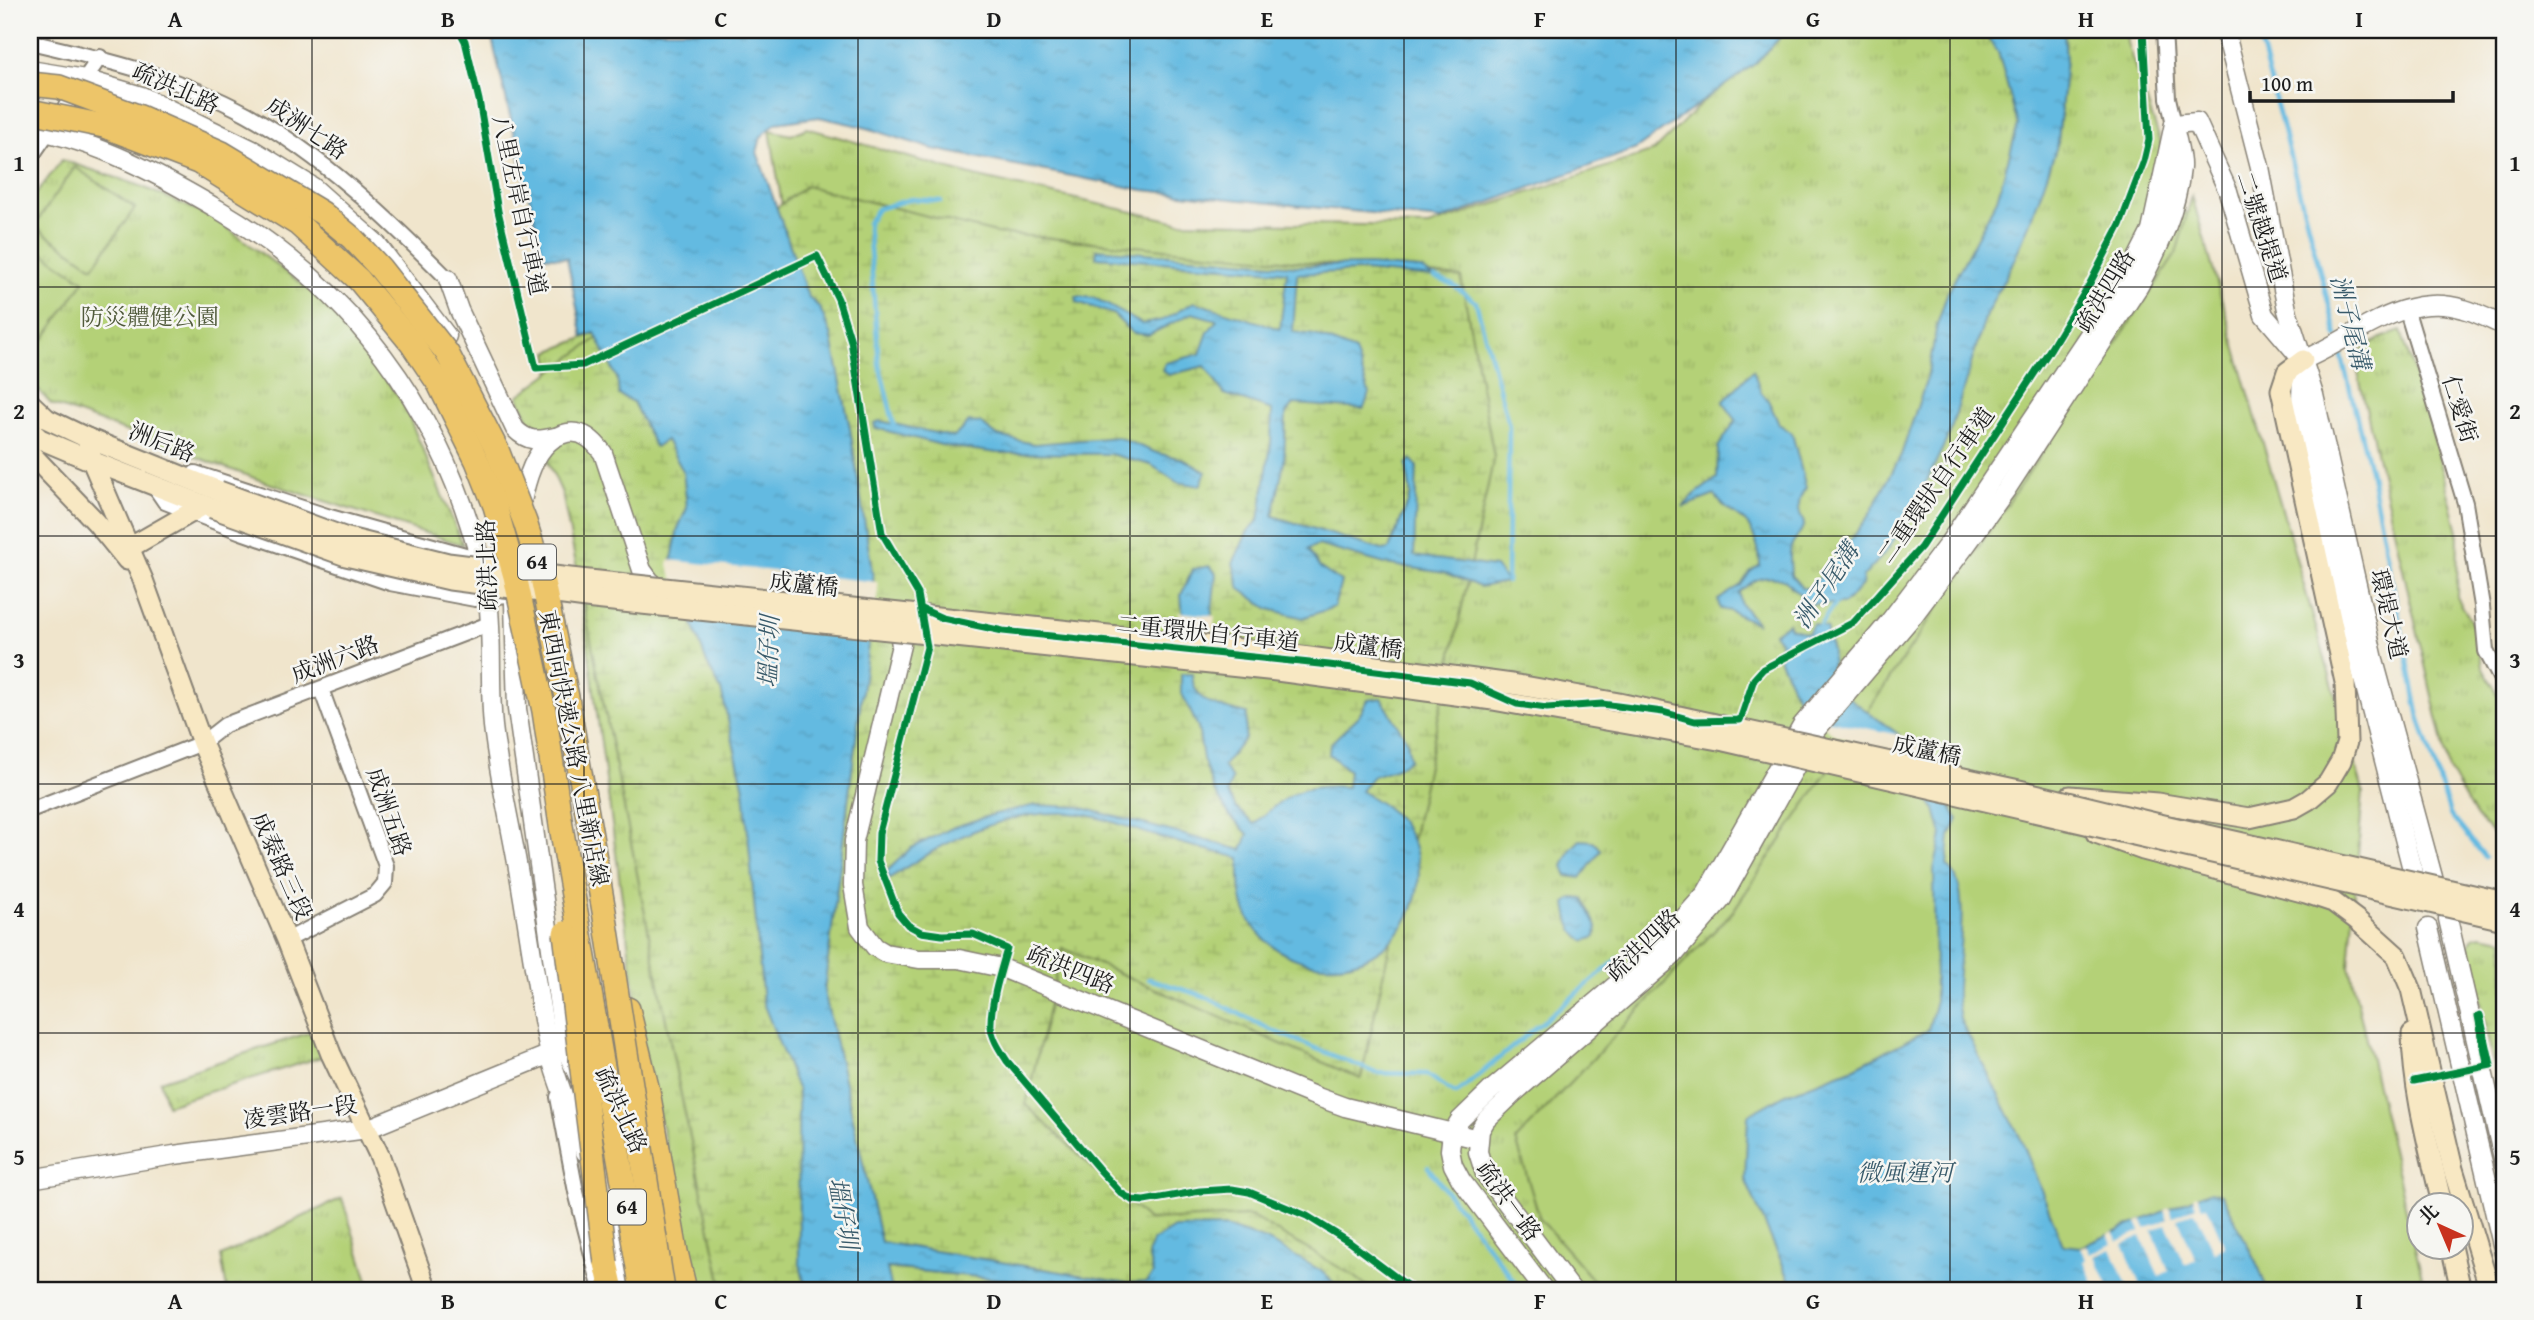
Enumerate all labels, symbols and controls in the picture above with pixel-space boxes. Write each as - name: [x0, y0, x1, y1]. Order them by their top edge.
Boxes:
- text: A: [168, 2, 183, 35]
- text: B: [441, 2, 455, 35]
- text: C: [714, 2, 728, 35]
- text: D: [987, 2, 1002, 35]
- text: E: [1261, 2, 1273, 35]
- text: F: [1534, 2, 1546, 35]
- text: G: [1806, 2, 1820, 35]
- text: H: [2078, 2, 2094, 35]
- text: I: [2355, 2, 2363, 35]
- street label: 疏洪北路: [127, 54, 225, 121]
- scale bar: [2250, 60, 2454, 104]
- text: 100 m: [2261, 68, 2313, 99]
- street label: 成洲七路: [260, 88, 355, 167]
- street label: 八里左岸自行車道: [485, 111, 556, 298]
- text: 1: [13, 146, 25, 179]
- text: 1: [2509, 146, 2521, 179]
- street label: 二號越提道: [2229, 167, 2296, 287]
- street label: 疏洪四路: [2067, 243, 2142, 339]
- water label: 洲子尾溝: [2322, 271, 2380, 377]
- park label: 防災體健公園: [81, 300, 219, 333]
- street label: 仁愛街: [2435, 371, 2486, 447]
- text: 2: [13, 394, 25, 427]
- text: 2: [2509, 394, 2521, 427]
- street label: 二重環狀自行車道: [1869, 400, 2002, 570]
- street label: 洲后路: [124, 413, 200, 470]
- street label: 疏洪北路: [468, 518, 505, 612]
- water label: 洲子尾溝: [1784, 533, 1869, 635]
- road number: 64: [518, 544, 556, 580]
- street label: 成蘆橋: [768, 563, 840, 604]
- street label: 環堤大道: [2363, 565, 2416, 662]
- street label: 二重環狀自行車道: [1115, 606, 1301, 659]
- street label: 東西向快速公路 八里新店線: [531, 607, 618, 889]
- water label: 塭仔圳: [750, 611, 787, 689]
- street label: 成蘆橋: [1332, 625, 1404, 666]
- street label: 成洲六路: [286, 627, 384, 690]
- text: 3: [13, 643, 25, 676]
- text: 3: [2509, 643, 2521, 676]
- street label: 成蘆橋: [1890, 726, 1964, 773]
- street label: 成洲五路: [359, 763, 420, 861]
- street label: 成泰路三段: [244, 807, 321, 925]
- text: 4: [13, 892, 25, 925]
- text: 4: [2509, 892, 2521, 925]
- street label: 疏洪四路: [1598, 901, 1687, 988]
- street label: 疏洪四路: [1022, 936, 1120, 1001]
- street label: 疏洪北路: [587, 1061, 656, 1158]
- street label: 凌雲路一段: [241, 1087, 359, 1136]
- text: 5: [13, 1140, 25, 1173]
- text: 5: [2509, 1140, 2521, 1173]
- street label: 疏洪一路: [1469, 1154, 1550, 1248]
- water label: 微風運河: [1857, 1155, 1957, 1190]
- water label: 塭仔圳: [820, 1174, 868, 1255]
- road number: 64: [608, 1190, 646, 1224]
- north arrow: [2404, 1190, 2474, 1260]
- text: 北: [2412, 1197, 2445, 1230]
- text: A: [168, 1284, 183, 1317]
- text: B: [441, 1284, 455, 1317]
- text: C: [714, 1284, 728, 1317]
- text: D: [987, 1284, 1002, 1317]
- text: E: [1261, 1284, 1273, 1317]
- text: F: [1534, 1284, 1546, 1317]
- text: G: [1806, 1284, 1820, 1317]
- text: H: [2078, 1284, 2094, 1317]
- text: I: [2355, 1284, 2363, 1317]

